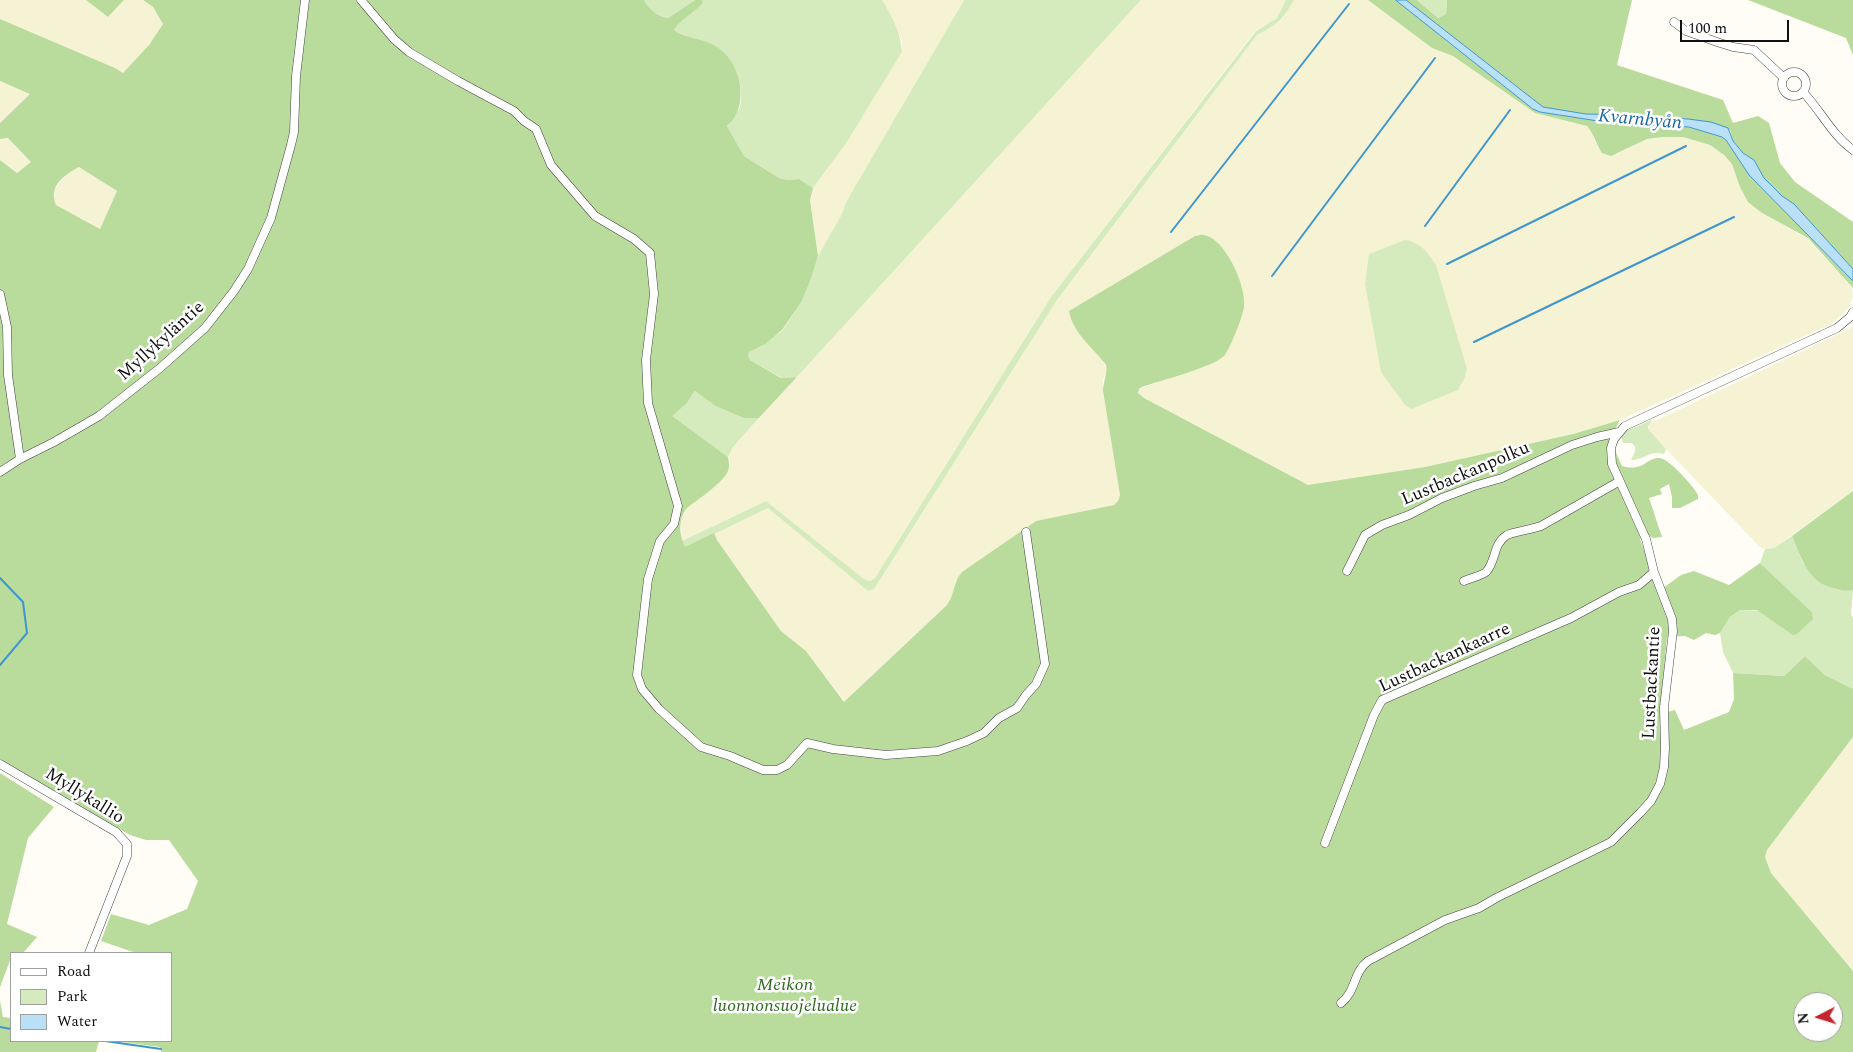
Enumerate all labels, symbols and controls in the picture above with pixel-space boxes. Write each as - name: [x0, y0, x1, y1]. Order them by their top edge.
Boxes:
- scale bar: [1683, 10, 1792, 42]
- text: 100 m: [1688, 17, 1727, 40]
- water label: Kvarnbyån: [1597, 106, 1683, 136]
- street label: Myllykyläntie: [114, 297, 210, 387]
- street label: Lustbackanpolku: [1399, 438, 1533, 512]
- street label: Lustbackankaarre: [1376, 619, 1514, 699]
- street label: Lustbackantie: [1639, 626, 1667, 740]
- street label: Myllykallio: [40, 764, 128, 830]
- legend: [10, 952, 172, 1042]
- text: Road: [57, 960, 91, 983]
- park label: Meikon luonnonsuojelualue: [713, 975, 857, 1018]
- text: Park: [57, 985, 88, 1008]
- north arrow: [1793, 992, 1843, 1042]
- text: Water: [57, 1010, 97, 1033]
- text: N: [1793, 1012, 1815, 1025]

